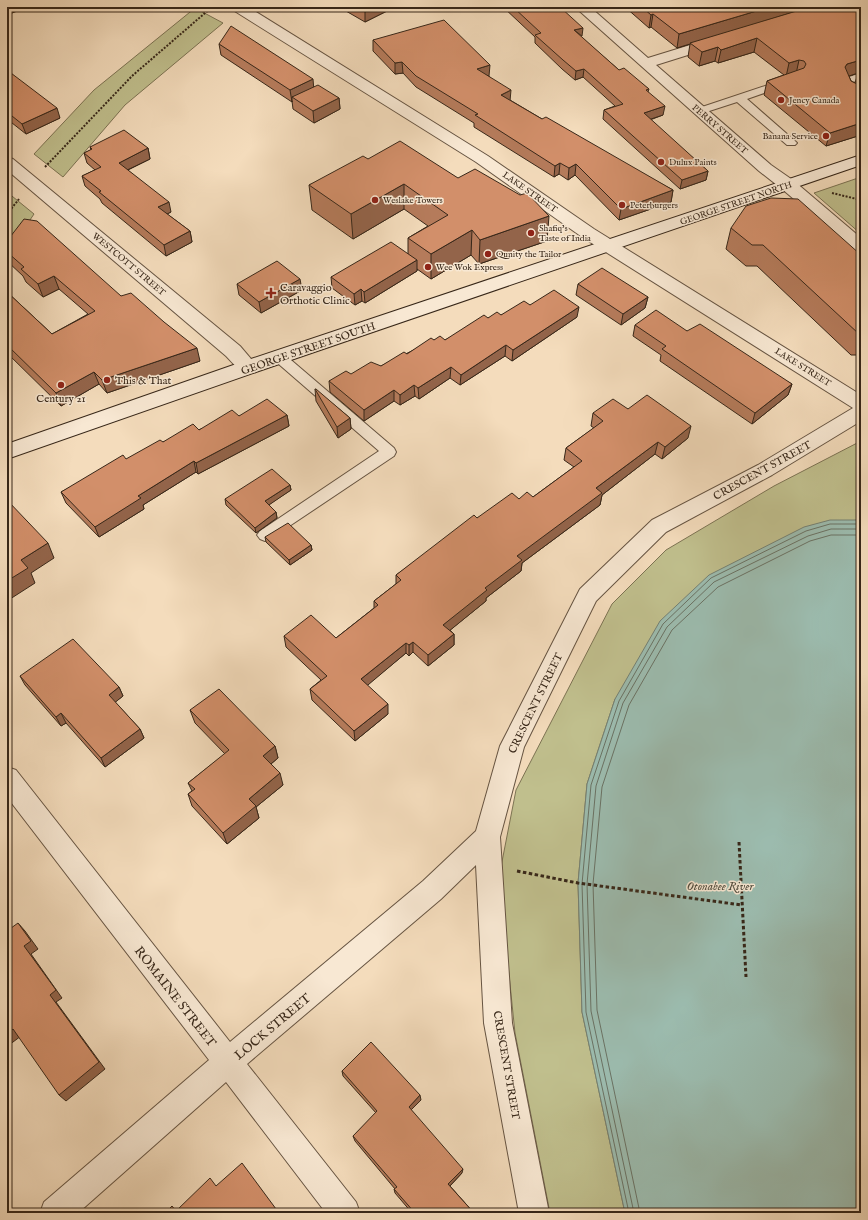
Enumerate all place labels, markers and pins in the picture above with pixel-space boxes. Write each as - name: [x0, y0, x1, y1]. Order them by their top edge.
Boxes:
- marker: Jency Canada: [776, 95, 786, 105]
- place label: Jency Canada: [788, 95, 839, 106]
- place label: Banana Service: [762, 131, 818, 142]
- marker: Banana Service: [821, 131, 831, 141]
- marker: Dulux Paints: [656, 157, 666, 167]
- place label: Dulux Paints: [669, 157, 717, 168]
- marker: Weslake Towers: [370, 195, 380, 205]
- place label: Weslake Towers: [383, 195, 443, 206]
- marker: Peterburgers: [617, 200, 627, 210]
- place label: Peterburgers: [630, 200, 678, 211]
- place label: Shafiq's Taste of India: [539, 223, 591, 244]
- marker: Shafiq's Taste of India: [526, 228, 536, 238]
- marker: Qunity the Tailor: [483, 249, 493, 259]
- place label: Qunity the Tailor: [496, 249, 562, 260]
- marker: Wee Wok Express: [423, 262, 433, 272]
- place label: Wee Wok Express: [436, 262, 503, 273]
- place label: Caravaggio Orthotic Clinic: [280, 281, 350, 308]
- marker: Caravaggio Orthotic Clinic: [265, 287, 277, 299]
- place label: This & That: [115, 374, 171, 388]
- marker: This & That: [102, 375, 112, 385]
- marker: Century 21: [56, 380, 66, 390]
- place label: Century 21: [36, 392, 86, 406]

